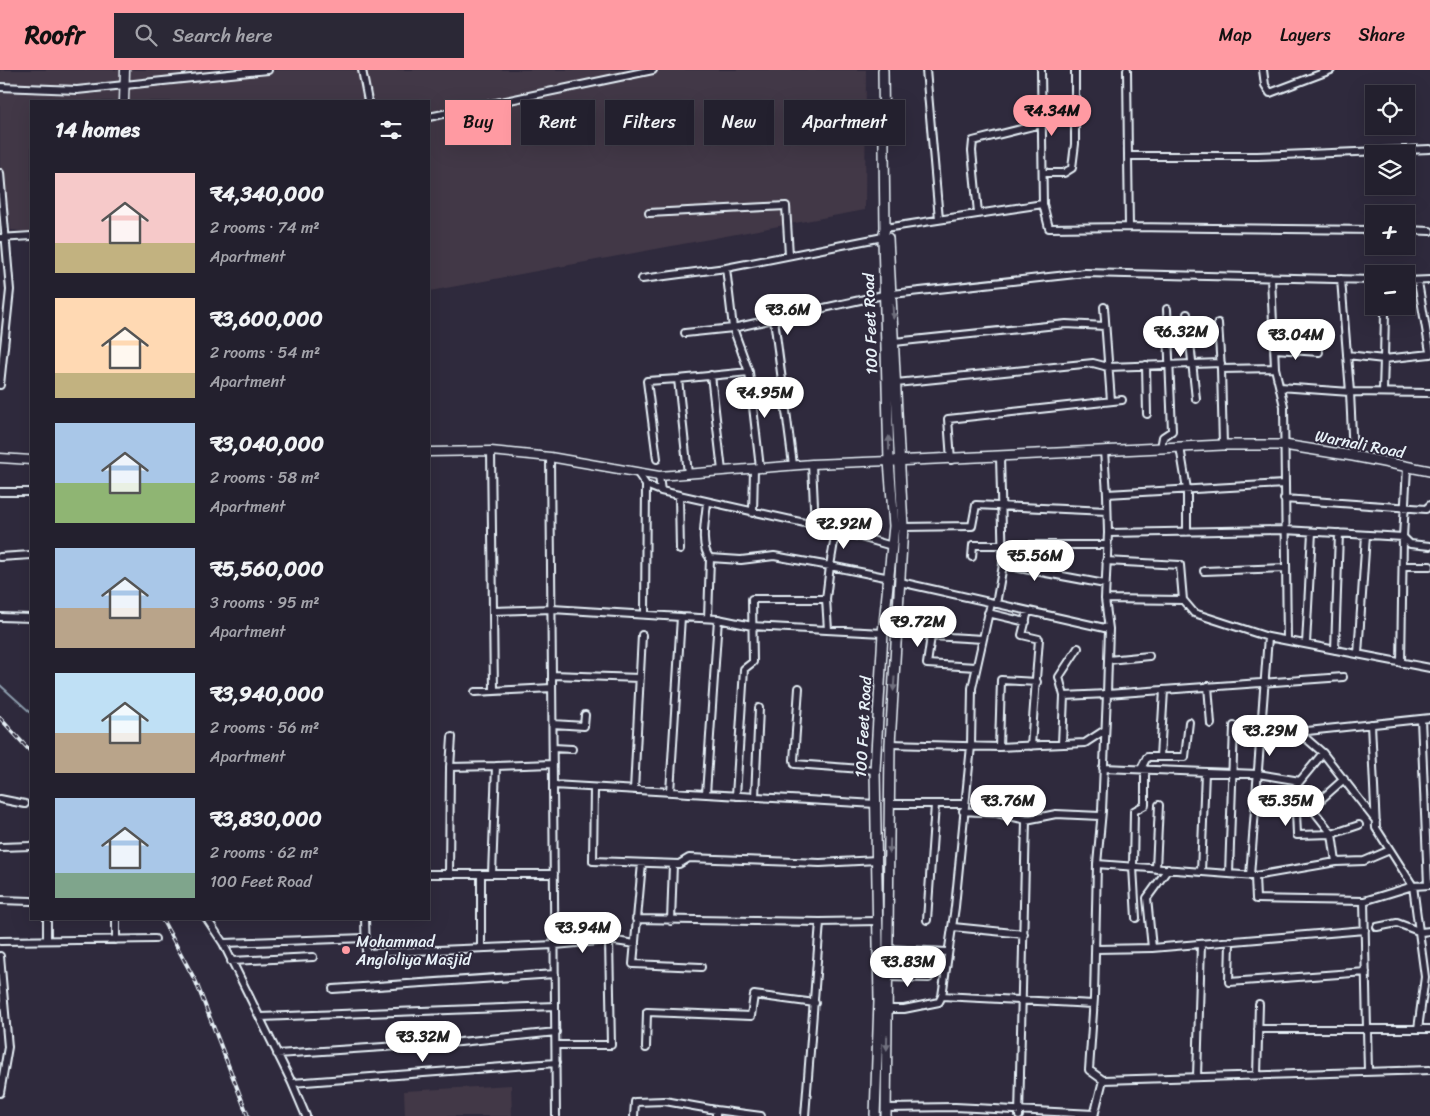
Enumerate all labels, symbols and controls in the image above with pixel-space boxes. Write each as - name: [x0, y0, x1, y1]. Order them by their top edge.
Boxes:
- search box: [114, 13, 464, 58]
- text: Roofr: [25, 14, 84, 56]
- text: Search here: [172, 19, 273, 52]
- text: Map: [1219, 19, 1252, 51]
- text: Layers: [1280, 19, 1331, 51]
- text: Share: [1359, 19, 1405, 51]
- icon: search: [132, 21, 160, 49]
- map controls: [1365, 85, 1415, 315]
- button: locate: [1365, 85, 1415, 135]
- pin: ₹4.34M: [1011, 94, 1093, 137]
- text: ₹4.34M: [1024, 96, 1080, 125]
- chip: Buy: [445, 100, 511, 145]
- chip: Rent: [521, 100, 595, 145]
- chip: Filters: [605, 100, 694, 145]
- chip: New: [704, 100, 774, 145]
- chip: Apartment: [784, 100, 905, 145]
- text: 14 homes: [55, 111, 140, 149]
- icon: filters: [377, 116, 405, 144]
- button: layers: [1365, 145, 1415, 195]
- text: ₹4,340,000: [210, 175, 324, 213]
- icon: home: [95, 193, 155, 253]
- button: +: [1365, 205, 1415, 255]
- text: 2 rooms · 74 m²: [210, 213, 320, 242]
- text: Apartment: [210, 242, 286, 271]
- button: −: [1365, 265, 1415, 315]
- street label: 100 Feet Road: [854, 271, 886, 375]
- pin: ₹3.6M: [753, 294, 823, 336]
- text: ₹3.6M: [766, 295, 810, 324]
- text: ₹3,600,000: [210, 300, 323, 338]
- one-way arrow: [889, 304, 897, 320]
- pin: ₹6.32M: [1140, 316, 1222, 358]
- text: ₹6.32M: [1154, 317, 1208, 346]
- icon: home: [95, 318, 155, 378]
- pin: ₹3.04M: [1255, 318, 1337, 361]
- text: ₹3.04M: [1268, 320, 1324, 349]
- text: 2 rooms · 54 m²: [210, 338, 320, 367]
- text: Apartment: [210, 367, 286, 396]
- pin: ₹4.95M: [724, 376, 806, 419]
- text: ₹4.95M: [737, 378, 793, 407]
- street label: Warnali Road: [1313, 421, 1409, 467]
- text: ₹3,040,000: [210, 425, 324, 463]
- one-way arrow: [884, 434, 892, 450]
- icon: home: [95, 443, 155, 503]
- text: 2 rooms · 58 m²: [210, 463, 320, 492]
- text: Apartment: [210, 492, 286, 521]
- pin: ₹2.92M: [803, 508, 885, 550]
- text: ₹2.92M: [816, 509, 872, 538]
- pin: ₹5.56M: [994, 540, 1076, 582]
- text: ₹5.56M: [1007, 541, 1063, 570]
- text: ₹5,560,000: [210, 550, 324, 588]
- icon: home: [95, 568, 155, 628]
- text: 3 rooms · 95 m²: [210, 588, 320, 617]
- pin: ₹9.72M: [877, 606, 959, 648]
- text: ₹9.72M: [890, 607, 946, 636]
- text: Apartment: [210, 617, 286, 646]
- street label: 100 Feet Road: [846, 674, 880, 779]
- text: ₹3,940,000: [210, 675, 324, 713]
- one-way arrow: [889, 676, 897, 692]
- icon: home: [95, 693, 155, 753]
- text: 2 rooms · 56 m²: [210, 713, 319, 742]
- pin: ₹3.29M: [1229, 714, 1311, 757]
- text: ₹3.29M: [1243, 716, 1297, 745]
- text: Apartment: [210, 742, 286, 771]
- pin: ₹3.76M: [967, 784, 1049, 827]
- pin: ₹5.35M: [1245, 784, 1327, 827]
- text: ₹3.76M: [981, 786, 1035, 815]
- text: ₹5.35M: [1258, 786, 1314, 815]
- text: ₹3,830,000: [210, 800, 322, 838]
- icon: home: [95, 818, 155, 878]
- text: 2 rooms · 62 m²: [210, 838, 319, 867]
- one-way arrow: [886, 838, 894, 854]
- text: 100 Feet Road: [210, 867, 312, 896]
- pin: ₹3.94M: [542, 912, 624, 954]
- text: ₹3.94M: [555, 913, 611, 942]
- place label: Mohammad Angloliya Masjid: [355, 927, 473, 974]
- marker: Mohammad Angloliya Masjid: [340, 944, 352, 956]
- pin: ₹3.83M: [867, 946, 949, 988]
- text: ₹3.83M: [881, 947, 935, 976]
- pin: ₹3.32M: [382, 1020, 464, 1063]
- text: ₹3.32M: [396, 1022, 450, 1051]
- one-way arrow: [883, 1036, 891, 1052]

